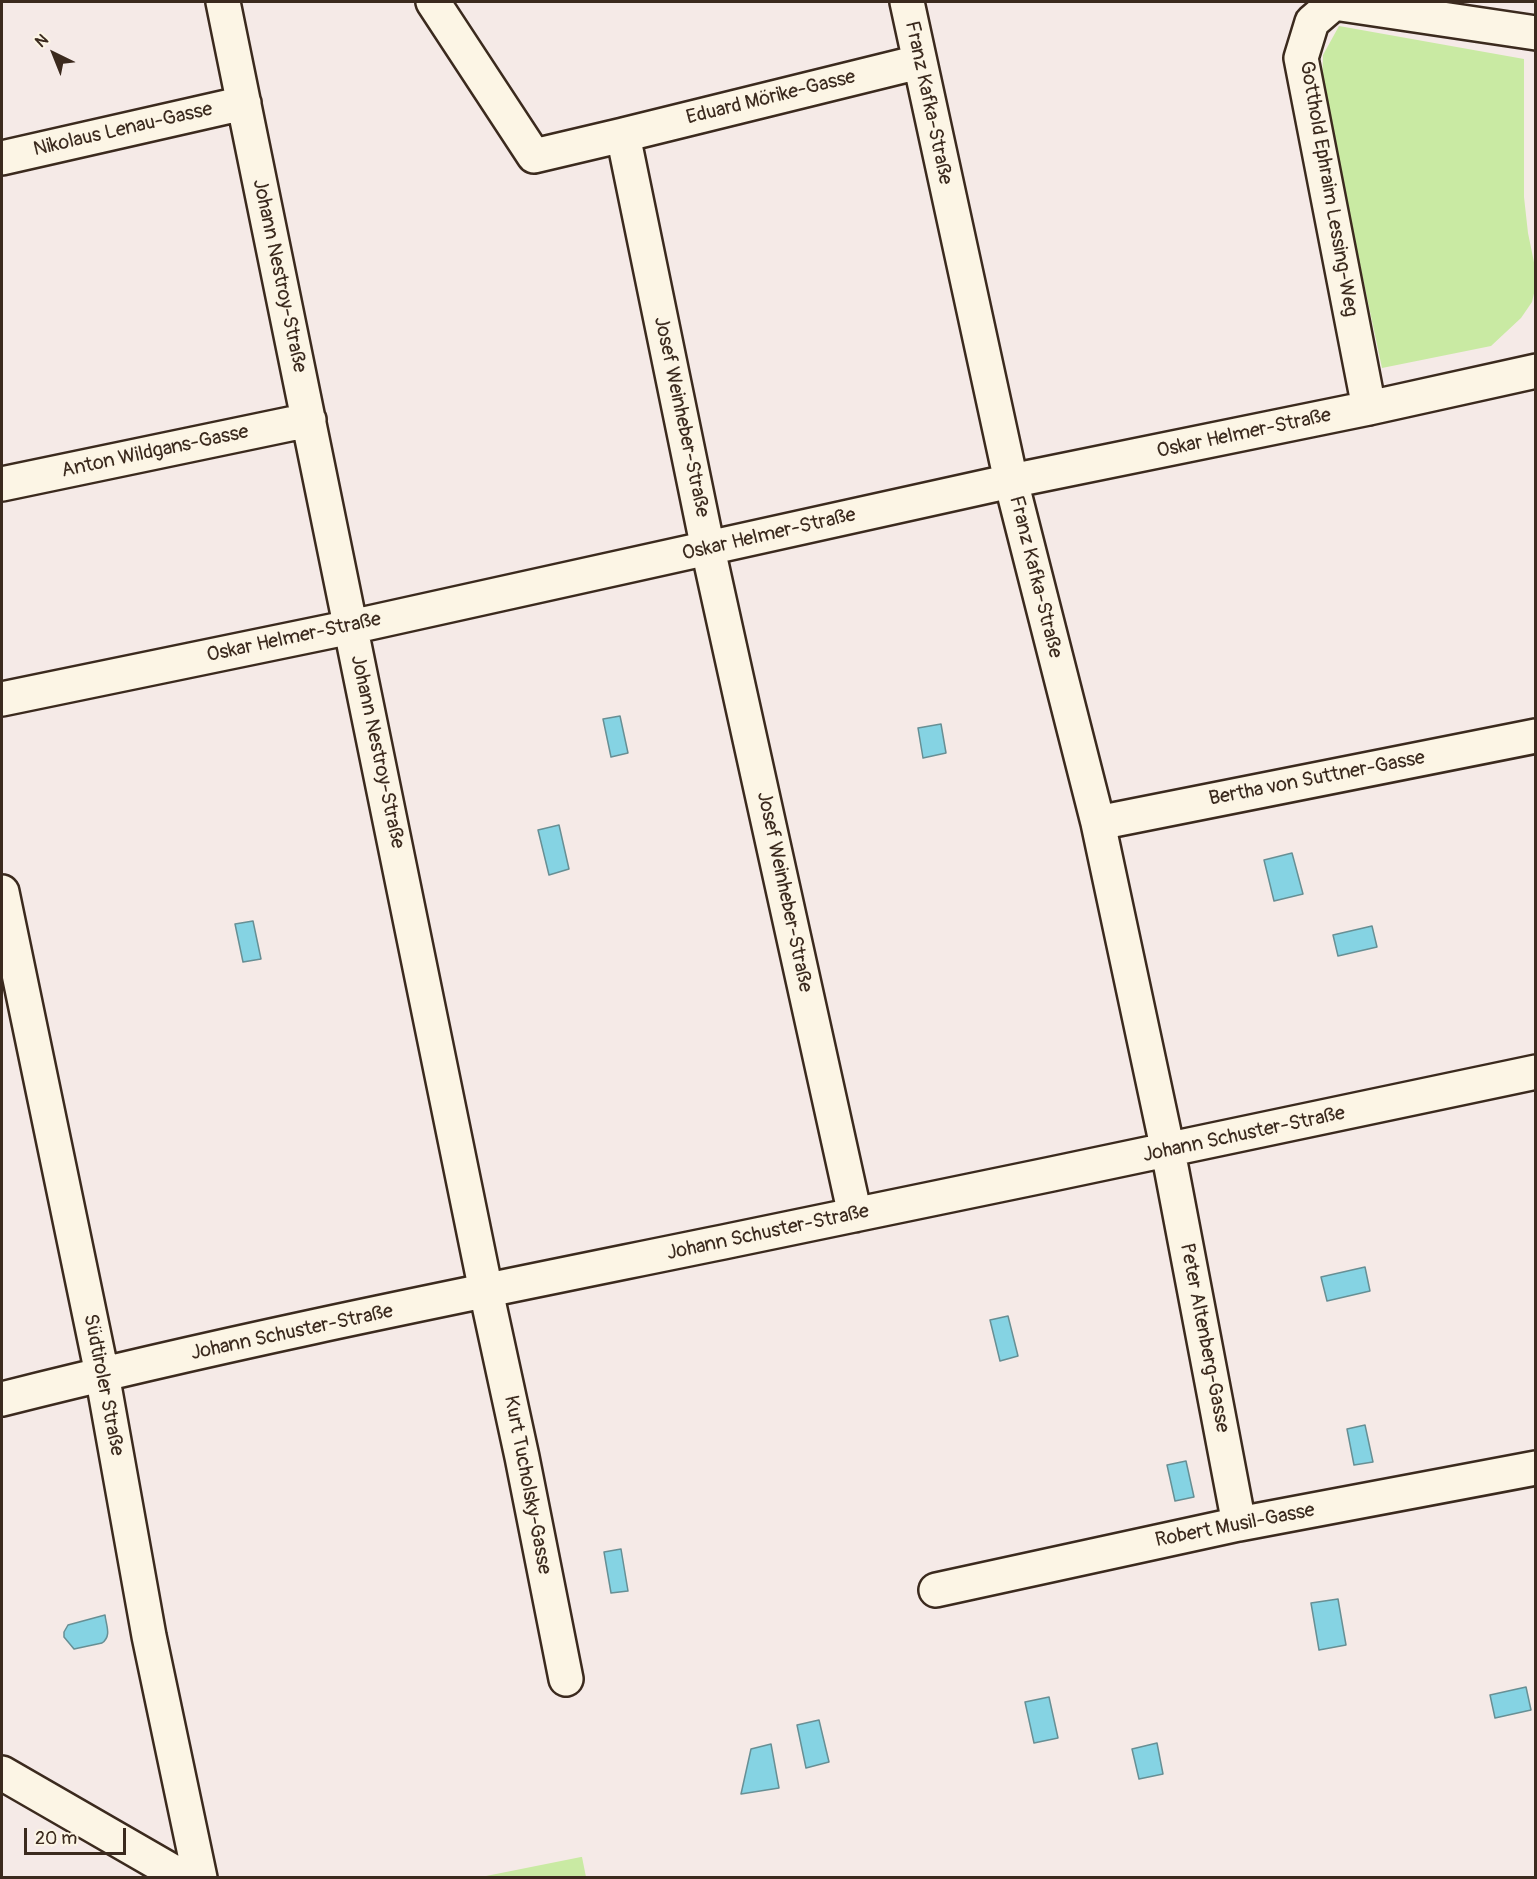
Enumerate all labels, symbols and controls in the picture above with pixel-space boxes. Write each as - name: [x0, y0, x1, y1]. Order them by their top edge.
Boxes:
- street label: Franz Kafka-Straße: [899, 19, 957, 187]
- north arrow: [24, 24, 84, 84]
- text: N: [31, 30, 52, 52]
- street label: Gotthold Ephraim Lessing-Weg: [1294, 59, 1362, 319]
- street label: Eduard Mörike-Gasse: [684, 65, 858, 131]
- street label: Nikolaus Lenau-Gasse: [31, 98, 215, 162]
- street label: Johann Nestroy-Straße: [247, 177, 311, 375]
- street label: Josef Weinheber-Straße: [648, 314, 714, 520]
- street label: Oskar Helmer-Straße: [1155, 404, 1333, 464]
- street label: Anton Wildgans-Gasse: [59, 420, 251, 484]
- street label: Franz Kafka-Straße: [1003, 493, 1067, 661]
- street label: Oskar Helmer-Straße: [680, 503, 858, 567]
- street label: Oskar Helmer-Straße: [205, 608, 383, 668]
- street label: Johann Nestroy-Straße: [345, 653, 409, 851]
- street label: Bertha von Suttner-Gasse: [1207, 746, 1427, 812]
- street label: Josef Weinheber-Straße: [751, 789, 817, 995]
- street label: Johann Schuster-Straße: [1141, 1102, 1347, 1168]
- street label: Johann Schuster-Straße: [665, 1200, 871, 1266]
- street label: Peter Altenberg-Gasse: [1174, 1241, 1234, 1435]
- street label: Johann Schuster-Straße: [189, 1300, 395, 1366]
- street label: Südtiroler Straße: [77, 1312, 129, 1458]
- street label: Kurt Tucholsky-Gasse: [498, 1393, 556, 1577]
- street label: Robert Musil-Gasse: [1153, 1499, 1317, 1553]
- scale bar: [27, 1816, 129, 1854]
- text: 20 m: [35, 1827, 77, 1850]

